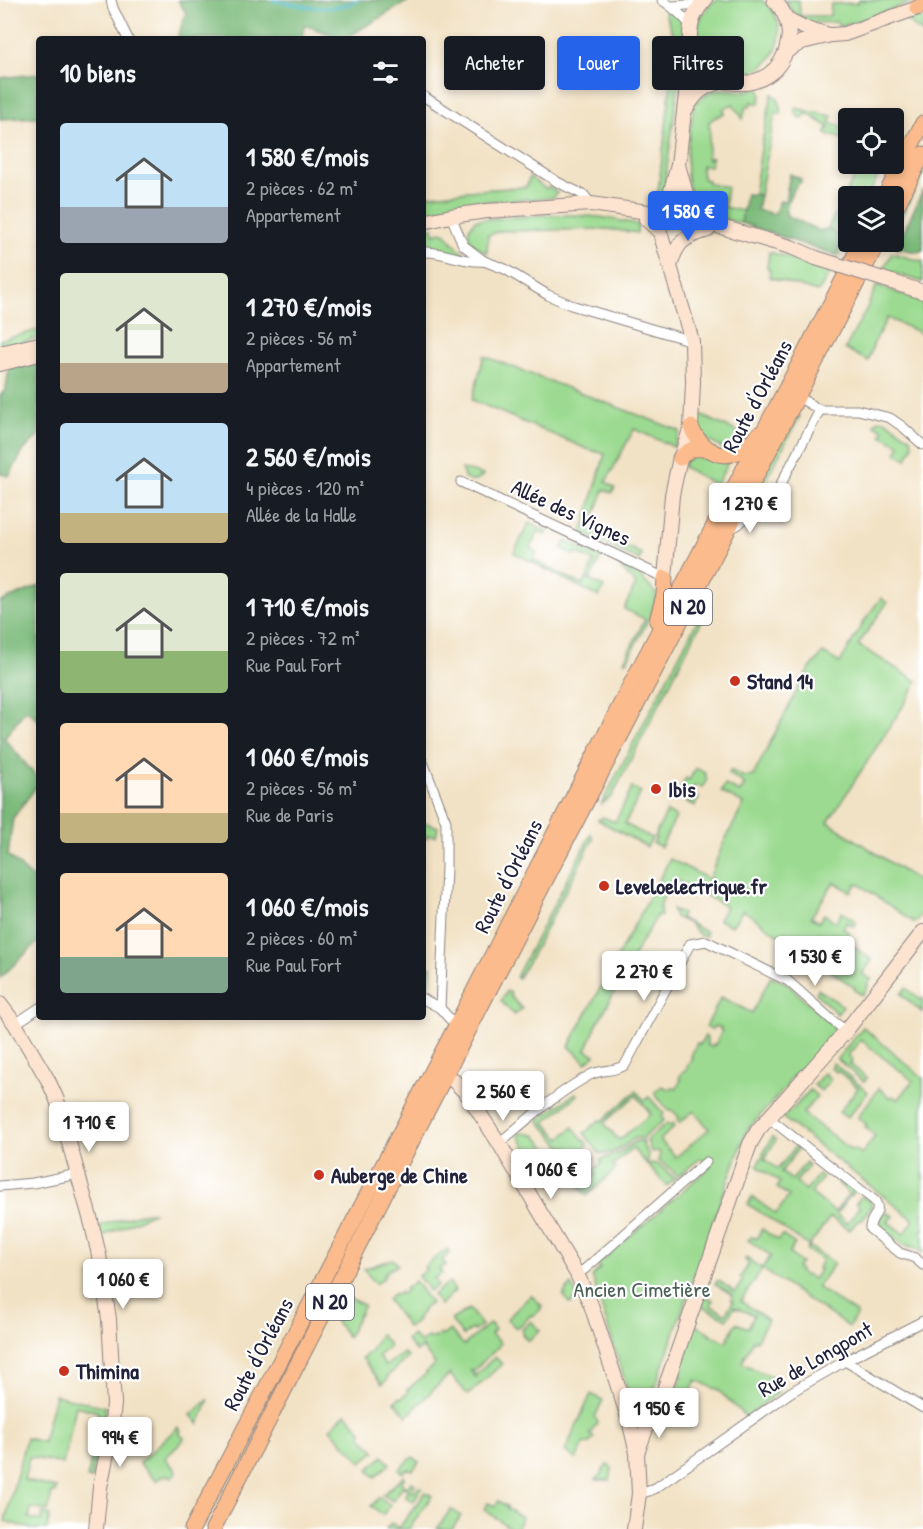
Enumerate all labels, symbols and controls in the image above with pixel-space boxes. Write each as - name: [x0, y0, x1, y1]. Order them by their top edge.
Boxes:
- chip: Acheter: [444, 36, 545, 90]
- chip: Louer: [557, 36, 640, 90]
- chip: Filtres: [652, 36, 744, 90]
- text: 10 biens: [60, 55, 136, 90]
- icon: filters: [369, 56, 402, 89]
- map controls: [838, 108, 904, 252]
- button: locate: [838, 108, 904, 174]
- text: 1 580 €/mois: [246, 139, 369, 174]
- icon: home: [108, 147, 180, 219]
- text: 2 pièces · 62 m²: [246, 174, 358, 201]
- button: layers: [838, 186, 904, 252]
- pin: 1 580 €: [633, 191, 743, 242]
- text: 1 580 €: [662, 197, 714, 224]
- text: Appartement: [246, 201, 341, 228]
- text: 1 270 €/mois: [246, 289, 372, 324]
- icon: home: [108, 297, 180, 369]
- text: 2 pièces · 56 m²: [246, 324, 357, 351]
- street label: Route d'Orléans: [715, 334, 799, 458]
- text: Appartement: [246, 351, 341, 378]
- text: 2 560 €/mois: [246, 439, 371, 474]
- icon: home: [108, 447, 180, 519]
- street label: Allée des Vignes: [507, 471, 635, 553]
- text: 4 pièces · 120 m²: [246, 474, 364, 501]
- pin: 1 270 €: [695, 483, 805, 534]
- text: 1 270 €: [723, 489, 777, 516]
- text: Allée de la Halle: [246, 501, 357, 528]
- text: 1 710 €/mois: [246, 589, 369, 624]
- road number: N 20: [664, 589, 712, 625]
- icon: home: [108, 597, 180, 669]
- text: 2 pièces · 72 m²: [246, 624, 360, 651]
- text: Rue Paul Fort: [246, 651, 341, 678]
- place label: Stand 14: [747, 666, 813, 696]
- marker: Stand 14: [728, 674, 742, 688]
- text: 1 060 €/mois: [246, 739, 369, 774]
- icon: home: [108, 747, 180, 819]
- text: 2 pièces · 56 m²: [246, 774, 357, 801]
- place label: Ibis: [668, 774, 696, 804]
- marker: Ibis: [649, 782, 663, 796]
- text: Rue de Paris: [246, 801, 333, 828]
- street label: Route d'Orléans: [467, 814, 549, 938]
- place label: Leveloelectrique.fr: [616, 871, 767, 902]
- marker: Leveloelectrique.fr: [597, 879, 611, 893]
- text: 1 060 €/mois: [246, 889, 369, 924]
- icon: home: [108, 897, 180, 969]
- text: 2 pièces · 60 m²: [246, 924, 357, 951]
- pin: 1 530 €: [760, 936, 870, 987]
- text: 1 530 €: [789, 942, 841, 969]
- text: Rue Paul Fort: [246, 951, 341, 978]
- pin: 2 270 €: [589, 951, 699, 1002]
- text: 2 270 €: [616, 957, 672, 984]
- pin: 2 560 €: [448, 1071, 558, 1122]
- text: 2 560 €: [476, 1077, 530, 1104]
- pin: 1 710 €: [34, 1102, 144, 1153]
- text: 1 710 €: [63, 1108, 115, 1135]
- pin: 1 060 €: [496, 1149, 606, 1200]
- text: 1 060 €: [525, 1155, 577, 1182]
- place label: Auberge de Chine: [331, 1160, 468, 1191]
- marker: Auberge de Chine: [312, 1168, 326, 1182]
- pin: 1 060 €: [68, 1259, 178, 1310]
- text: 1 060 €: [97, 1265, 149, 1292]
- park label: Ancien Cimetière: [573, 1274, 711, 1304]
- road number: N 20: [306, 1284, 354, 1320]
- street label: Route d'Orléans: [216, 1292, 300, 1416]
- street label: Rue de Longpont: [752, 1314, 878, 1404]
- place label: Thimina: [75, 1356, 139, 1386]
- marker: Thimina: [57, 1364, 71, 1378]
- pin: 1 950 €: [604, 1388, 714, 1439]
- text: 1 950 €: [634, 1394, 684, 1421]
- pin: 994 €: [78, 1417, 162, 1468]
- text: 994 €: [102, 1423, 138, 1450]

